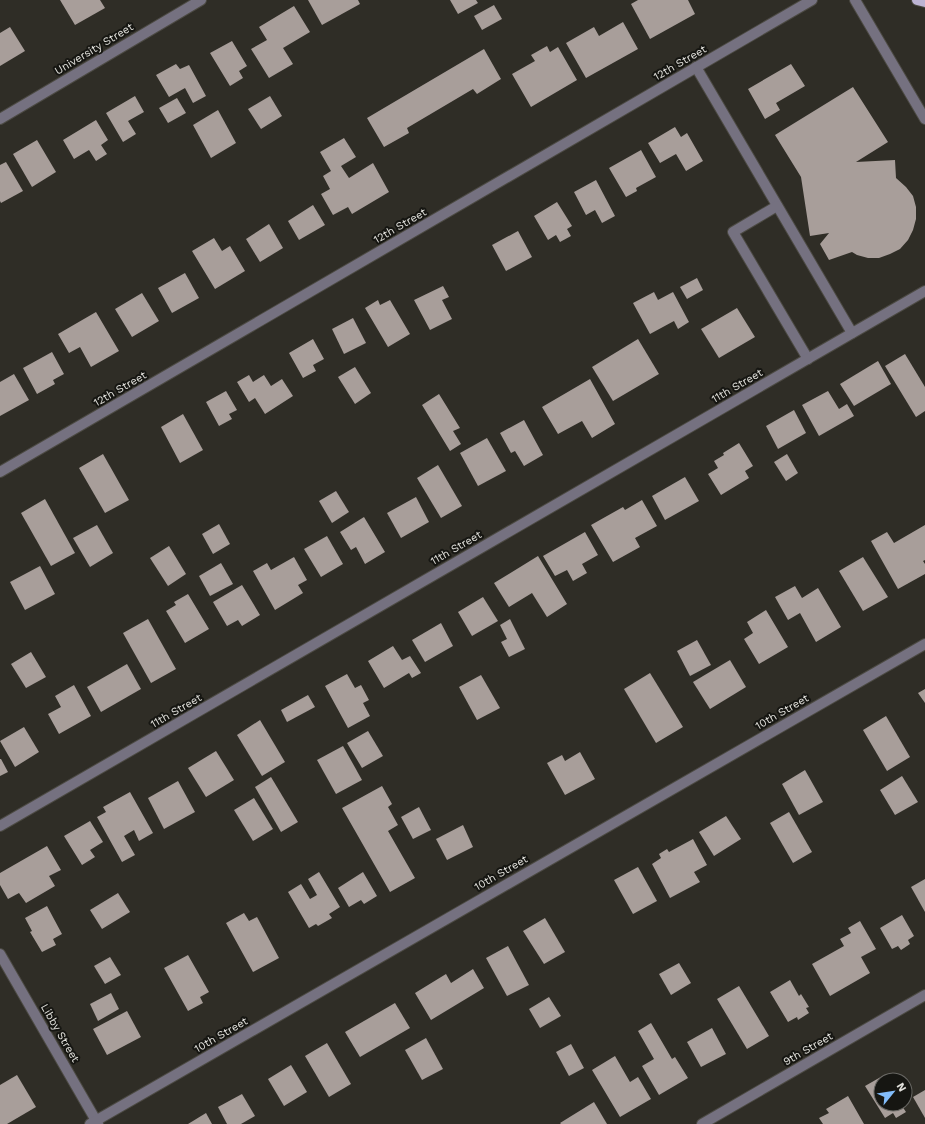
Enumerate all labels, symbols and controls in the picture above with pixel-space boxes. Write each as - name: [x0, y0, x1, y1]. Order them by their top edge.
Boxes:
- street label: University Street: [52, 20, 136, 78]
- street label: 12th Street: [651, 42, 709, 83]
- street label: 12th Street: [371, 205, 429, 246]
- street label: 11th Street: [709, 366, 765, 406]
- street label: 12th Street: [91, 368, 149, 409]
- street label: 11th Street: [428, 528, 484, 568]
- street label: 11th Street: [148, 691, 204, 731]
- street label: 10th Street: [753, 691, 811, 732]
- street label: 10th Street: [472, 852, 530, 893]
- street label: Libby Street: [38, 1001, 82, 1065]
- street label: 10th Street: [192, 1014, 250, 1055]
- street label: 9th Street: [781, 1029, 835, 1068]
- north arrow: [873, 1072, 913, 1112]
- text: N: [894, 1080, 909, 1094]

